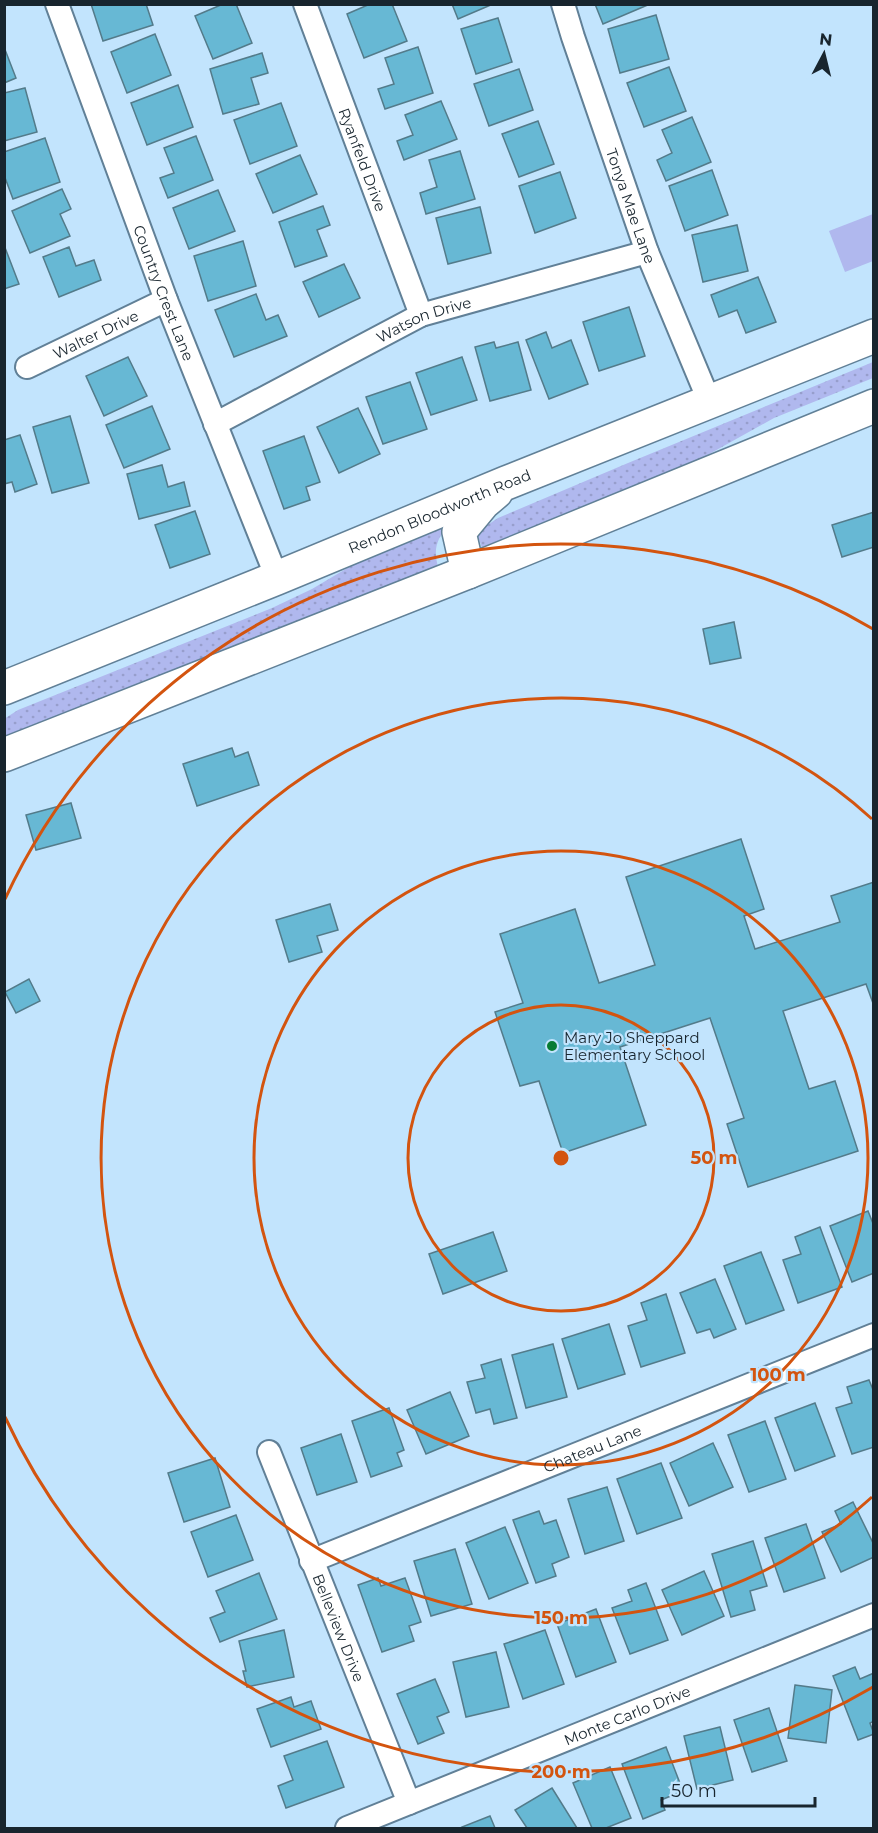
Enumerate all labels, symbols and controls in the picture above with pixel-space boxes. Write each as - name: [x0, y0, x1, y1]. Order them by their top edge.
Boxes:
- north arrow: [794, 24, 854, 84]
- text: N: [818, 29, 833, 50]
- street label: Ryanfeld Drive: [335, 105, 391, 214]
- street label: Tonya Mae Lane: [602, 146, 660, 266]
- street label: Country Crest Lane: [130, 222, 199, 363]
- street label: Watson Drive: [373, 292, 473, 347]
- street label: Walter Drive: [50, 305, 141, 363]
- street label: Rendon Bloodworth Road: [345, 465, 533, 557]
- place label: Mary Jo Sheppard Elementary School: [564, 1028, 705, 1064]
- marker: Mary Jo Sheppard Elementary School: [545, 1039, 559, 1053]
- text: 50 m: [691, 1147, 737, 1169]
- centre of rings: [551, 1148, 571, 1168]
- text: 100 m: [750, 1364, 806, 1386]
- street label: Chateau Lane: [540, 1420, 644, 1476]
- street label: Belleview Drive: [309, 1571, 369, 1684]
- text: 150 m: [534, 1607, 588, 1629]
- street label: Monte Carlo Drive: [561, 1681, 693, 1749]
- text: 200 m: [531, 1761, 591, 1783]
- scale bar: [662, 1770, 815, 1808]
- text: 50 m: [671, 1780, 717, 1802]

